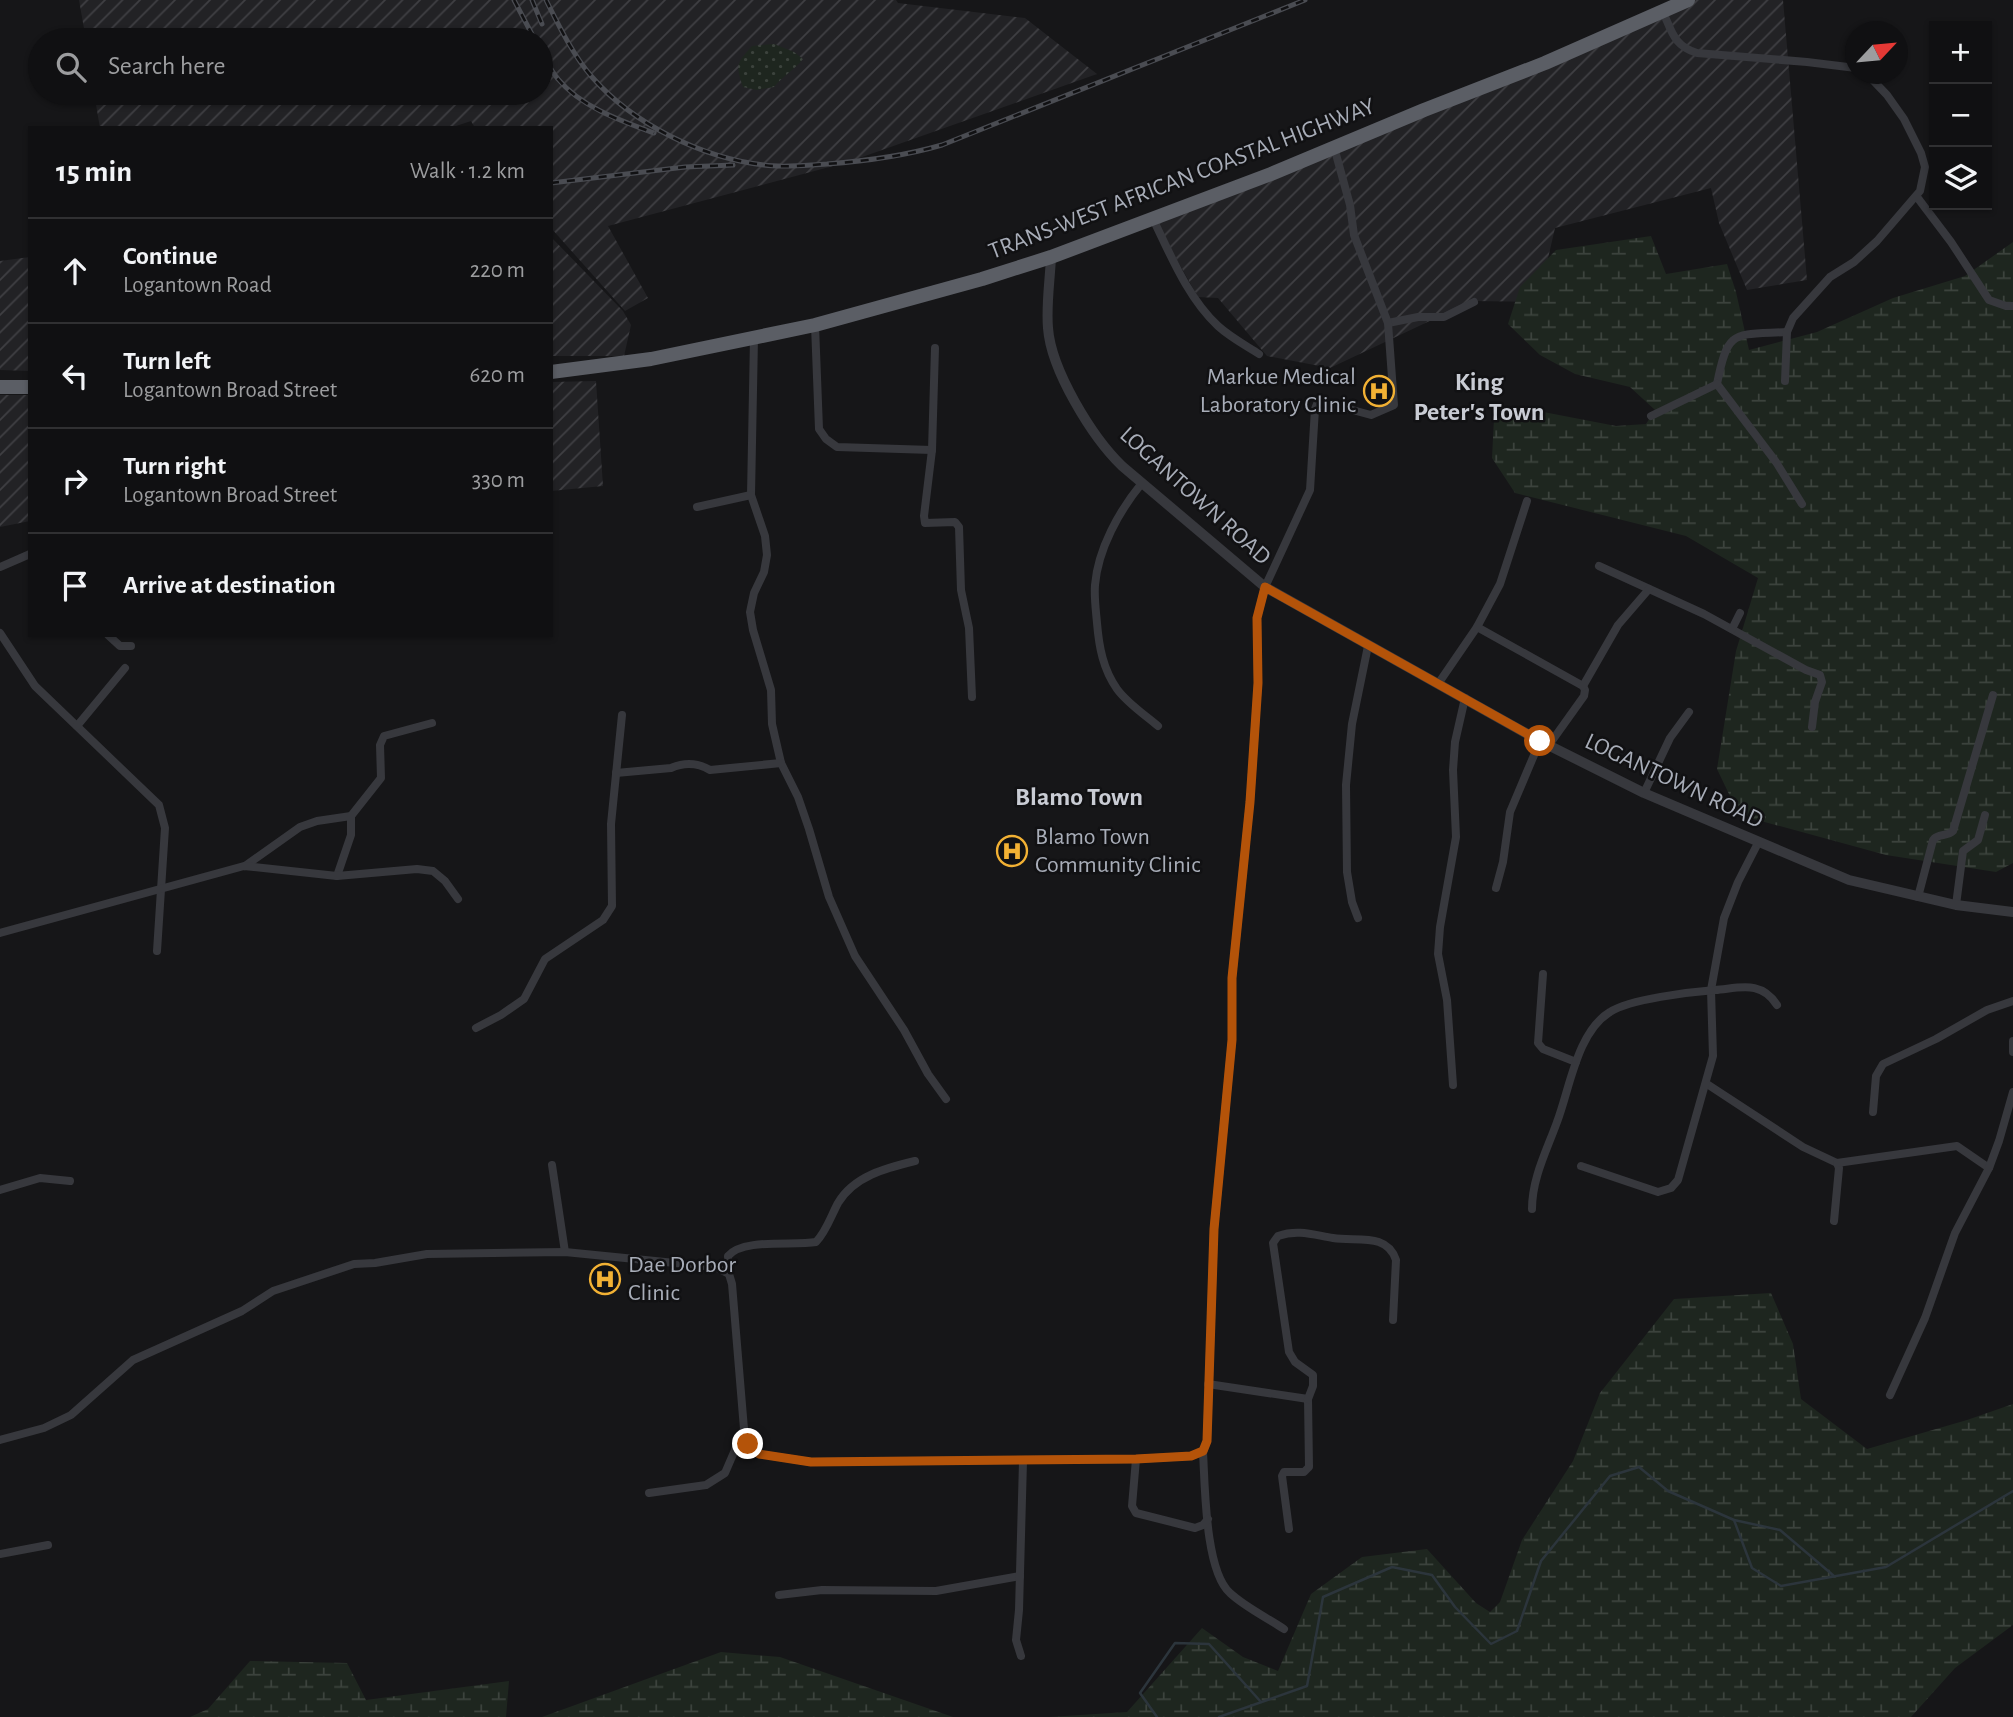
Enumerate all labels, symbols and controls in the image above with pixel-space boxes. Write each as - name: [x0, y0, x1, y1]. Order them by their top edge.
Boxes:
- north arrow: [1845, 21, 1908, 84]
- map controls: [1929, 21, 1992, 210]
- button: +: [1929, 21, 1992, 84]
- search box: [28, 28, 553, 105]
- icon: search: [52, 48, 90, 86]
- text: Search here: [108, 53, 226, 79]
- button: −: [1929, 84, 1992, 147]
- street label: TRANS-WEST AFRICAN COASTAL HIGHWAY: [986, 94, 1379, 264]
- button: layers: [1929, 147, 1992, 210]
- text: 15 min: [56, 157, 132, 187]
- text: Walk · 1.2 km: [410, 160, 525, 183]
- text: Continue: [123, 243, 218, 269]
- icon: ahead: [56, 252, 94, 290]
- text: 220 m: [470, 259, 525, 282]
- text: Logantown Road: [123, 274, 272, 297]
- text: Turn left: [123, 348, 211, 374]
- icon: left: [56, 357, 94, 395]
- text: 620 m: [469, 364, 525, 387]
- place label: Markue Medical Laboratory Clinic: [1200, 365, 1356, 417]
- district label: King Peter's Town: [1413, 369, 1545, 425]
- hospital icon: Markue Medical Laboratory Clinic: [1362, 374, 1396, 408]
- text: Logantown Broad Street: [123, 379, 337, 402]
- street label: LOGANTOWN ROAD: [1115, 422, 1275, 570]
- text: Turn right: [123, 453, 226, 479]
- icon: right: [56, 462, 94, 500]
- text: 330 m: [472, 469, 525, 492]
- text: Logantown Broad Street: [123, 484, 337, 507]
- icon: arrive: [56, 567, 94, 605]
- text: Arrive at destination: [123, 572, 336, 598]
- route start: [1524, 725, 1555, 756]
- street label: LOGANTOWN ROAD: [1581, 729, 1767, 833]
- district label: Blamo Town: [1015, 784, 1143, 810]
- place label: Blamo Town Community Clinic: [1035, 825, 1200, 877]
- hospital icon: Blamo Town Community Clinic: [995, 834, 1029, 868]
- place label: Dae Dorbor Clinic: [628, 1253, 736, 1305]
- hospital icon: Dae Dorbor Clinic: [588, 1262, 622, 1296]
- route end: [732, 1428, 763, 1459]

